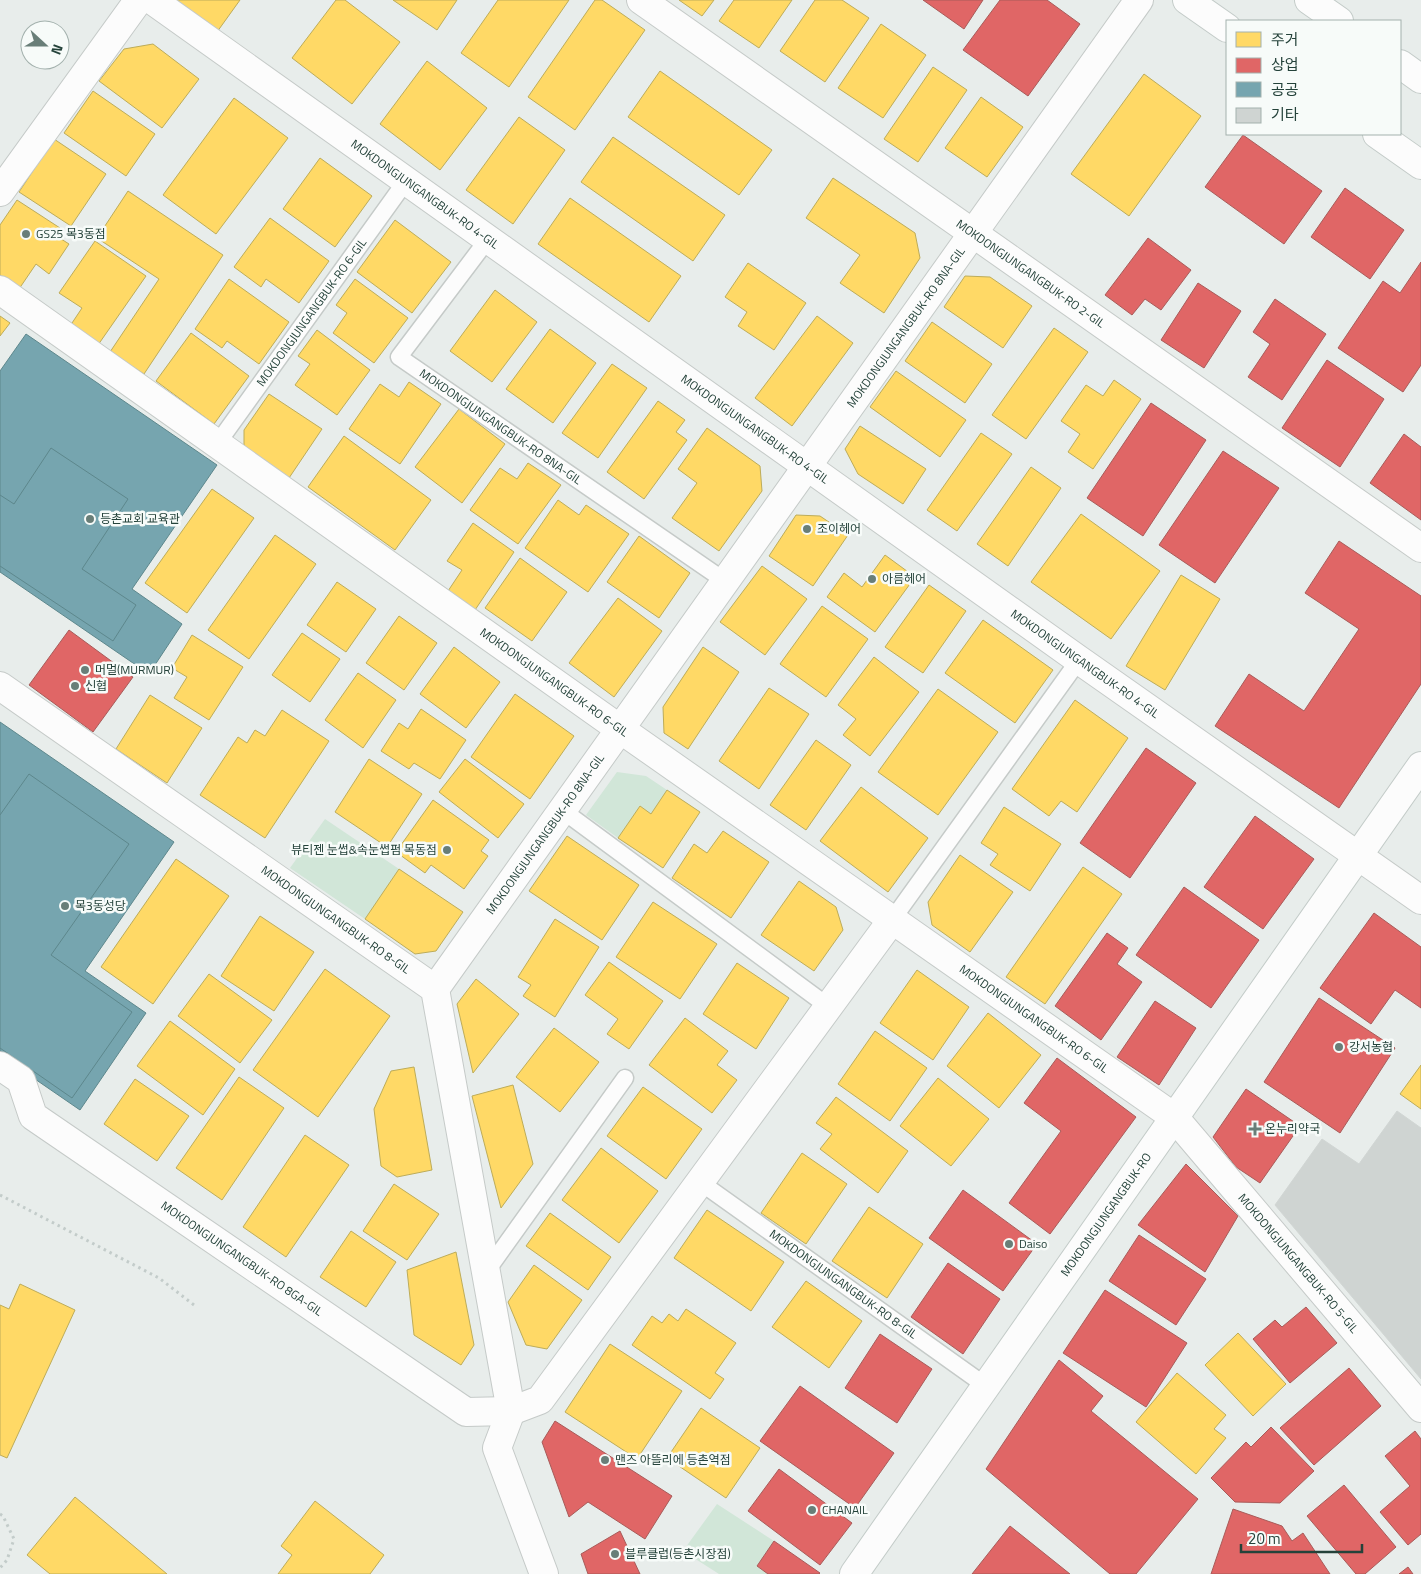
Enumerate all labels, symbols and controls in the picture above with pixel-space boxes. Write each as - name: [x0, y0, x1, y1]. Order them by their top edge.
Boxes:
- north arrow: [20, 20, 70, 70]
- legend: [1226, 20, 1401, 135]
- text: 주거: [1271, 28, 1299, 51]
- text: N: [46, 42, 69, 58]
- text: 상업: [1271, 53, 1299, 76]
- text: 공공: [1271, 78, 1299, 101]
- text: 기타: [1271, 103, 1299, 126]
- street label: MOKDONGJUNGANGBUK-RO 4-GIL: [347, 134, 503, 253]
- street label: MOKDONGJUNGANGBUK-RO 2-GIL: [952, 214, 1109, 332]
- place label: GS25 목3동점: [36, 224, 106, 243]
- marker: GS25 목3동점: [20, 228, 32, 240]
- street label: MOKDONGJUNGANGBUK-RO 6-GIL: [251, 234, 371, 390]
- street label: MOKDONGJUNGANGBUK-RO 8NA-GIL: [842, 243, 969, 411]
- street label: MOKDONGJUNGANGBUK-RO 8NA-GIL: [416, 364, 586, 489]
- street label: MOKDONGJUNGANGBUK-RO 4-GIL: [677, 369, 833, 488]
- place label: 등촌교회 교육관: [100, 509, 180, 528]
- marker: 등촌교회 교육관: [84, 513, 96, 525]
- place label: 조이헤어: [817, 519, 861, 538]
- marker: 조이헤어: [801, 523, 813, 535]
- place label: 아름헤어: [882, 569, 926, 588]
- marker: 아름헤어: [866, 573, 878, 585]
- street label: MOKDONGJUNGANGBUK-RO 4-GIL: [1007, 604, 1164, 723]
- street label: MOKDONGJUNGANGBUK-RO 6-GIL: [476, 623, 633, 741]
- place label: 머멀(MURMUR): [95, 660, 174, 679]
- marker: 머멀(MURMUR): [79, 664, 91, 676]
- place label: 신협: [85, 676, 107, 695]
- marker: 신협: [69, 680, 81, 692]
- street label: MOKDONGJUNGANGBUK-RO 8NA-GIL: [481, 749, 609, 918]
- place label: 뷰티젠 눈썹&속눈썹펌 목동점: [291, 840, 437, 859]
- marker: 뷰티젠 눈썹&속눈썹펌 목동점: [441, 844, 453, 856]
- street label: MOKDONGJUNGANGBUK-RO 8-GIL: [257, 861, 415, 978]
- place label: 목3동성당: [75, 896, 126, 915]
- marker: 목3동성당: [59, 900, 71, 912]
- street label: MOKDONGJUNGANGBUK-RO 6-GIL: [956, 960, 1113, 1078]
- place label: 강서농협: [1349, 1037, 1393, 1056]
- marker: 강서농협: [1333, 1041, 1345, 1053]
- place label: 온누리약국: [1265, 1119, 1320, 1138]
- marker: 온누리약국: [1249, 1123, 1261, 1135]
- street label: MOKDONGJUNGANGBUK-RO: [1056, 1148, 1156, 1280]
- street label: MOKDONGJUNGANGBUK-RO 5-GIL: [1234, 1189, 1364, 1337]
- street label: MOKDONGJUNGANGBUK-RO 8GA-GIL: [157, 1196, 327, 1321]
- street label: MOKDONGJUNGANGBUK-RO 8-GIL: [766, 1224, 922, 1343]
- place label: Daiso: [1019, 1234, 1047, 1253]
- marker: Daiso: [1003, 1238, 1015, 1250]
- place label: 맨즈 아뜰리에 등촌역점: [615, 1450, 731, 1469]
- marker: 맨즈 아뜰리에 등촌역점: [599, 1454, 611, 1466]
- place label: CHANAIL: [822, 1500, 868, 1519]
- marker: CHANAIL: [806, 1504, 818, 1516]
- scale bar: [1241, 1522, 1362, 1554]
- text: 20 m: [1248, 1527, 1281, 1550]
- place label: 블루클럽(등촌시장점): [625, 1544, 731, 1563]
- marker: 블루클럽(등촌시장점): [609, 1548, 621, 1560]

